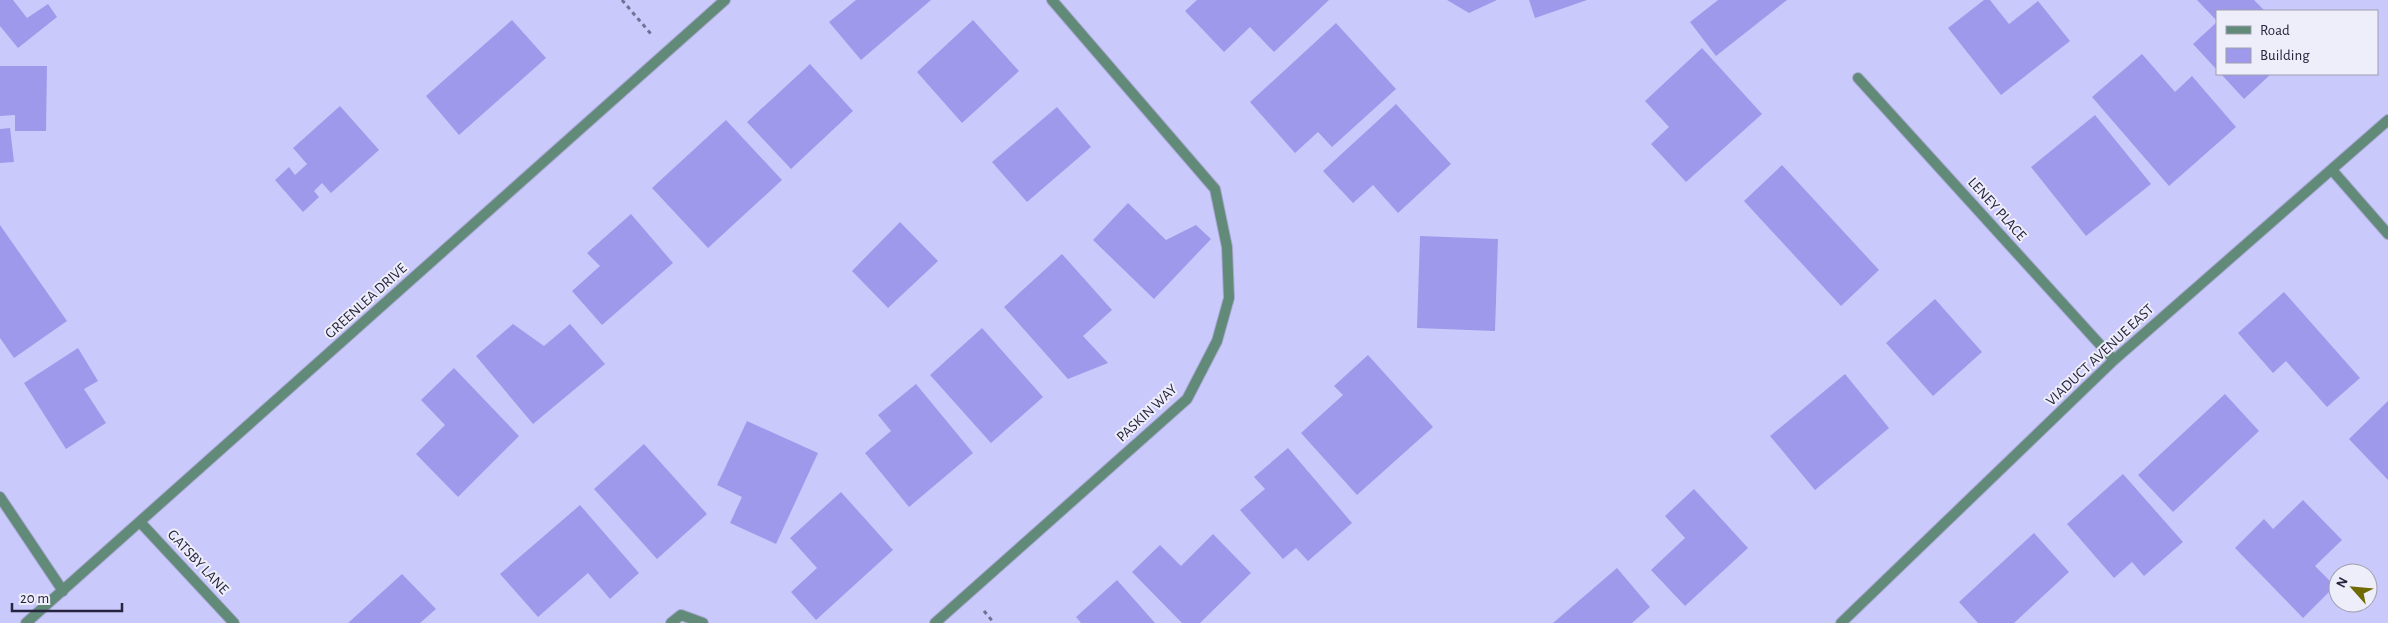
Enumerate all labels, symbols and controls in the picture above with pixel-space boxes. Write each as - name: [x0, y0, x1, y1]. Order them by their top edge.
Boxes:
- legend: [2216, 10, 2378, 75]
- text: Road: [2260, 23, 2290, 38]
- text: Building: [2260, 48, 2310, 63]
- street label: LENEY PLACE: [1965, 175, 2029, 243]
- street label: GREENLEA DRIVE: [322, 261, 410, 341]
- street label: VIADUCT AVENUE EAST: [2043, 301, 2157, 409]
- street label: PASKIN WAY: [1114, 381, 1180, 445]
- street label: GATSBY LANE: [165, 527, 231, 597]
- north arrow: [2328, 563, 2378, 613]
- text: N: [2334, 575, 2351, 590]
- scale bar: [12, 580, 122, 612]
- text: 20 m: [20, 591, 49, 606]

